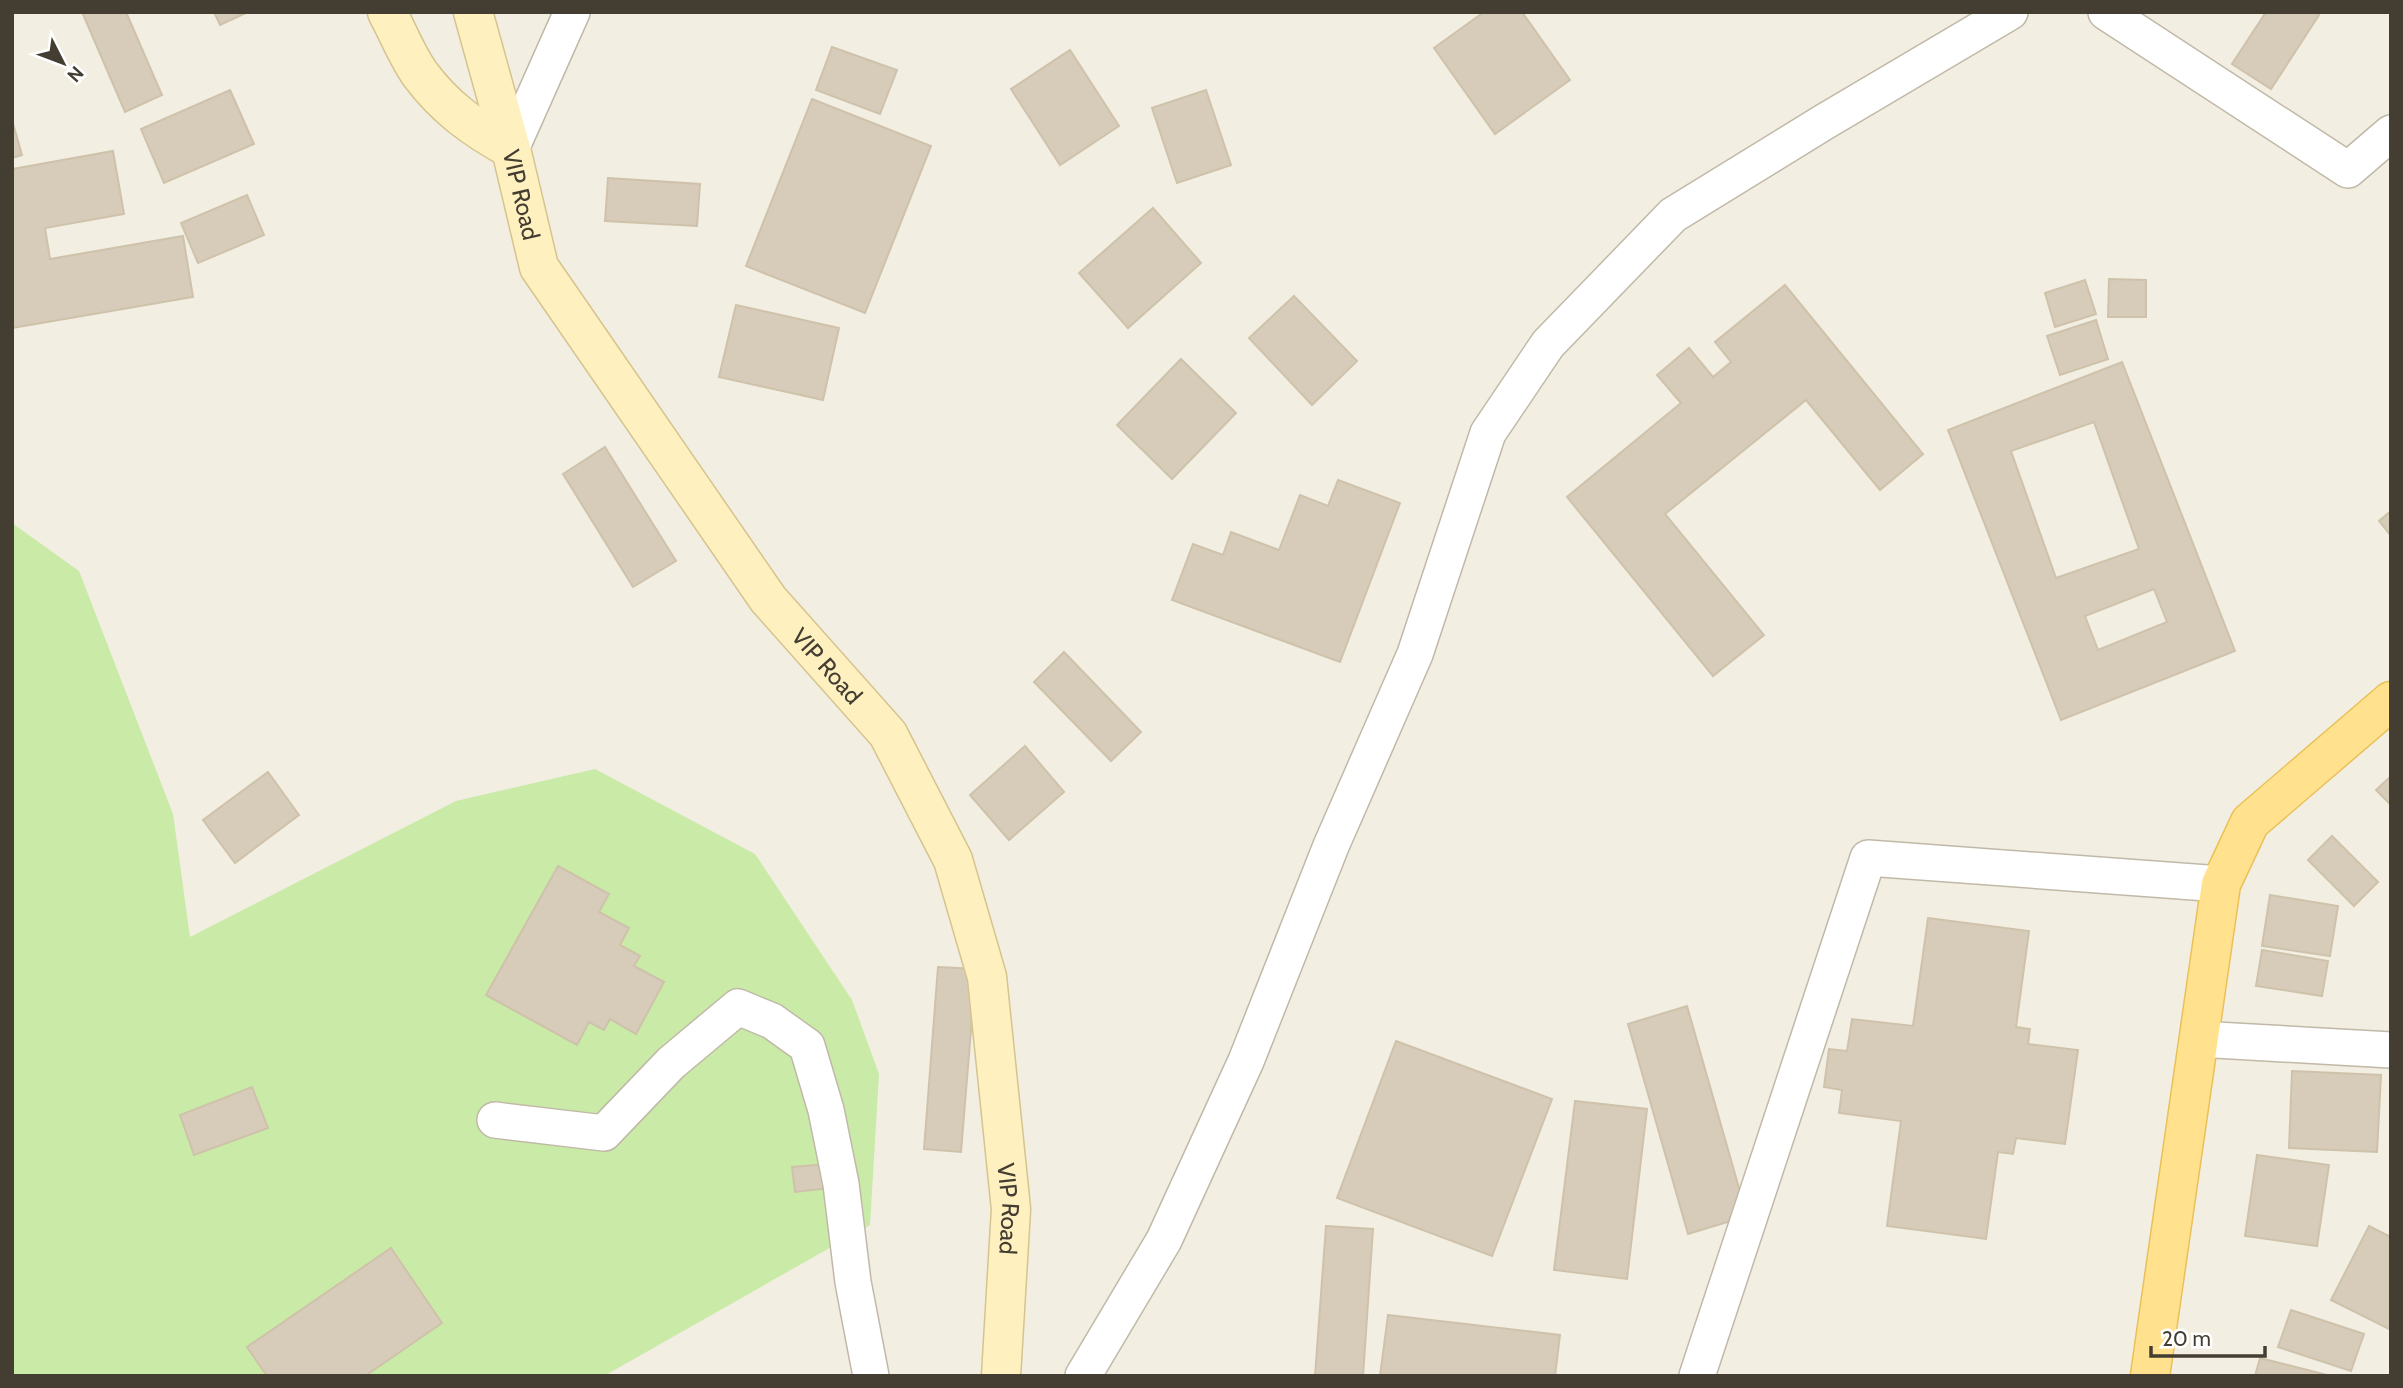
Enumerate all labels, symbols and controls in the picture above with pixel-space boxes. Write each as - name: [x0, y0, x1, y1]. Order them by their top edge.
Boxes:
- north arrow: [28, 28, 98, 98]
- text: N: [62, 61, 88, 87]
- street label: VIP Road: [497, 146, 547, 243]
- street label: VIP Road: [786, 622, 869, 710]
- street label: VIP Road: [992, 1162, 1026, 1256]
- scale bar: [2151, 1314, 2265, 1358]
- text: 20 m: [2162, 1326, 2211, 1351]

